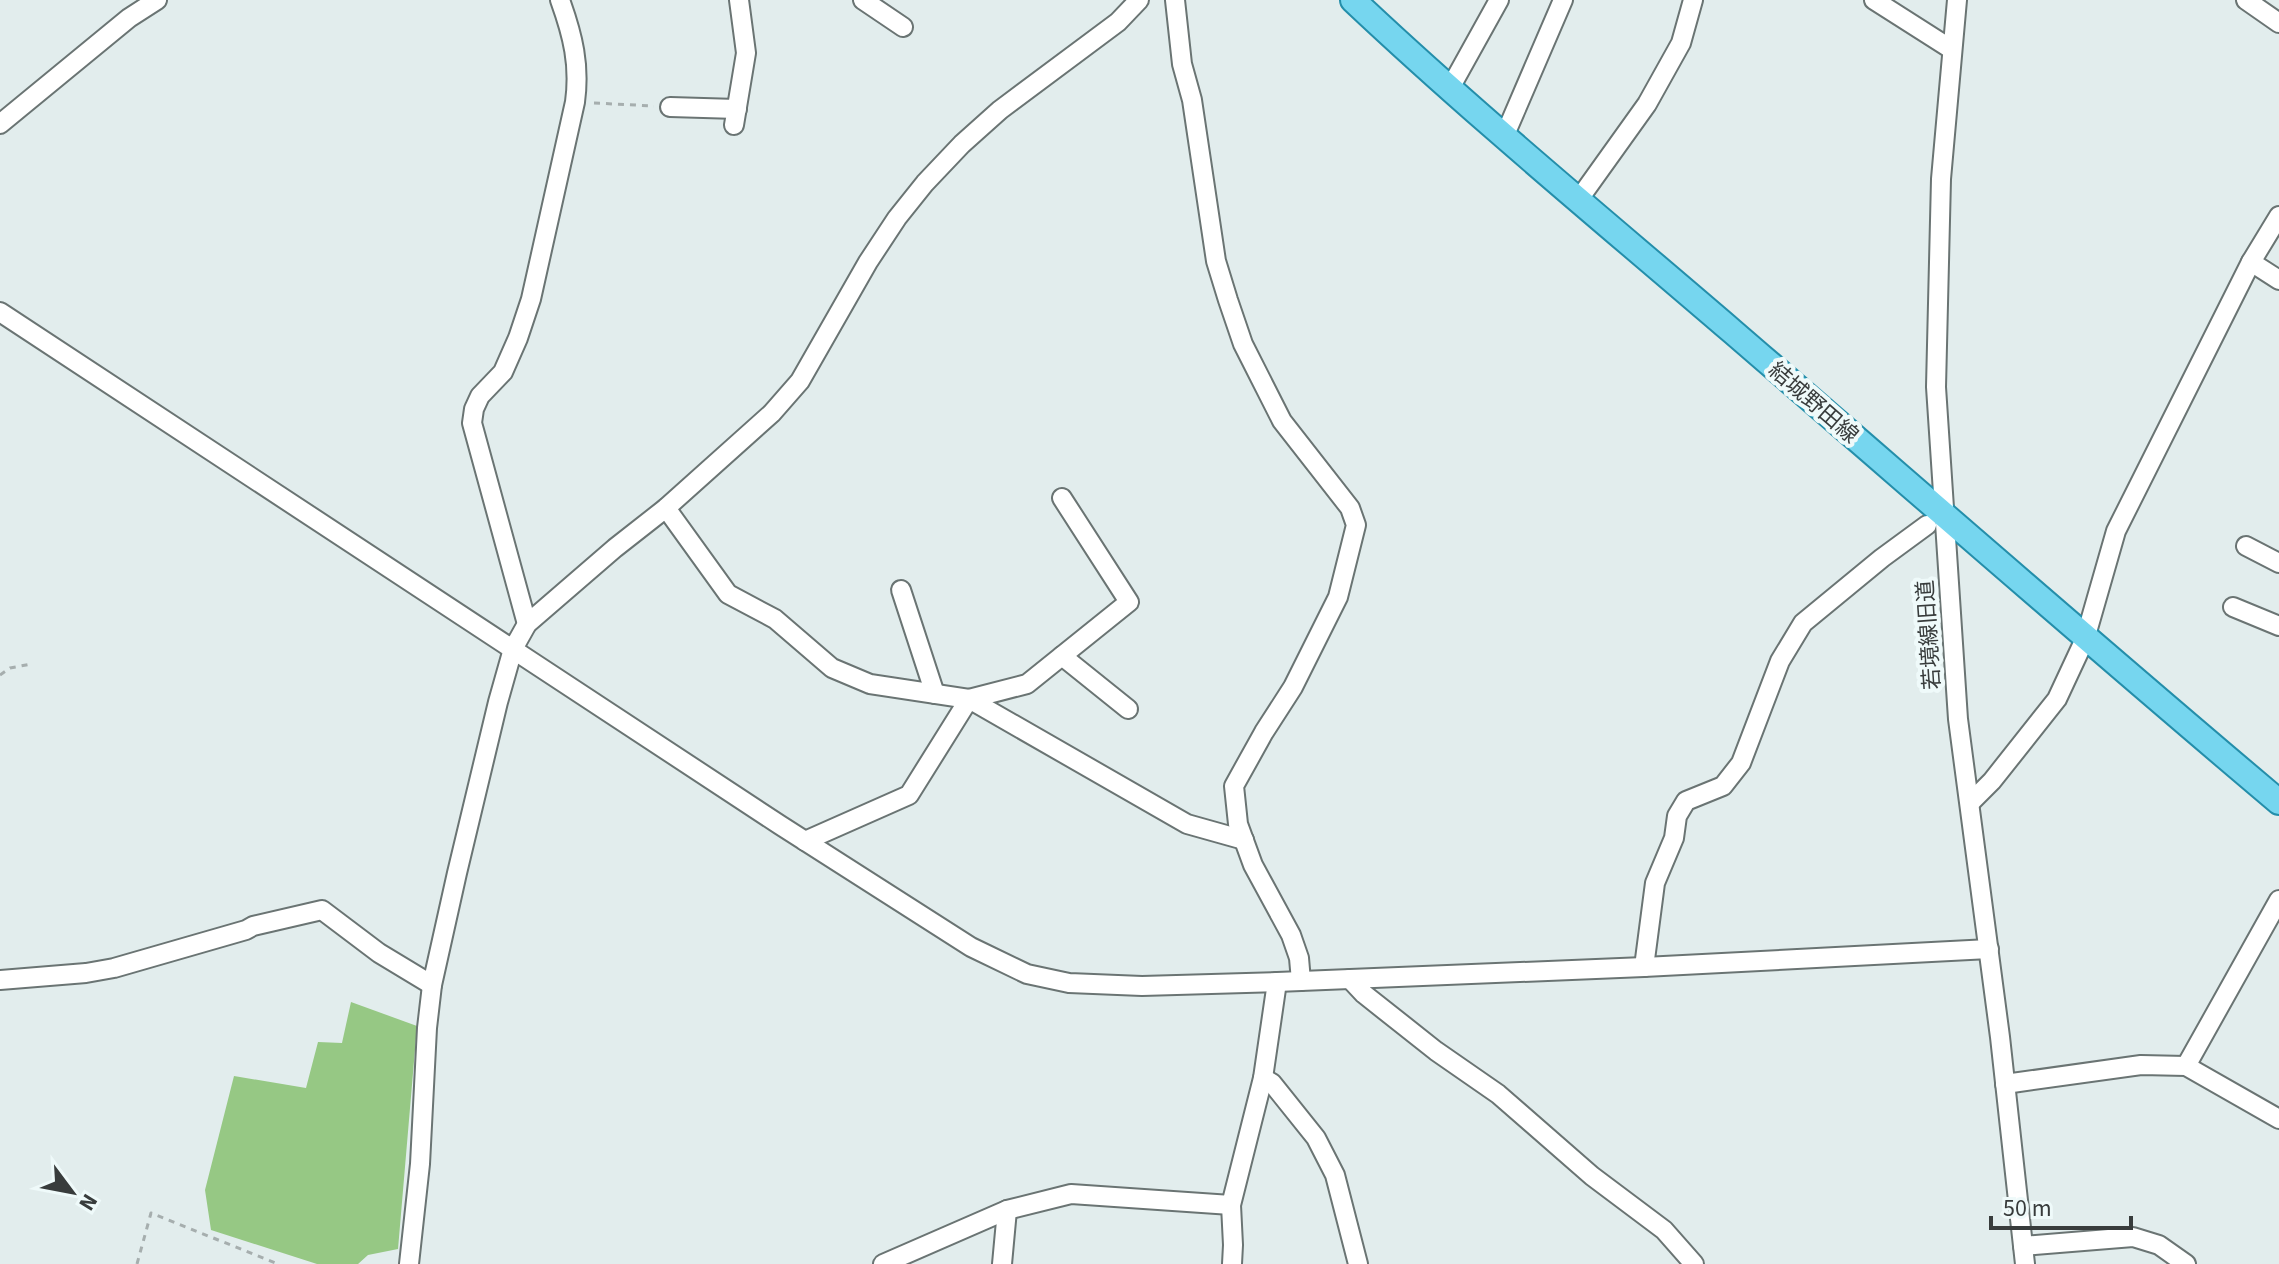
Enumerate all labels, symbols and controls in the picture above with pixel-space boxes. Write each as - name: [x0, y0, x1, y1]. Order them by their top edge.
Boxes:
- street label: 結城野田線: [1761, 355, 1865, 451]
- street label: 若境線旧道: [1909, 579, 1949, 691]
- north arrow: [32, 1152, 112, 1232]
- scale bar: [1991, 1180, 2131, 1230]
- text: N: [71, 1187, 106, 1217]
- text: 50 m: [2003, 1191, 2052, 1226]

